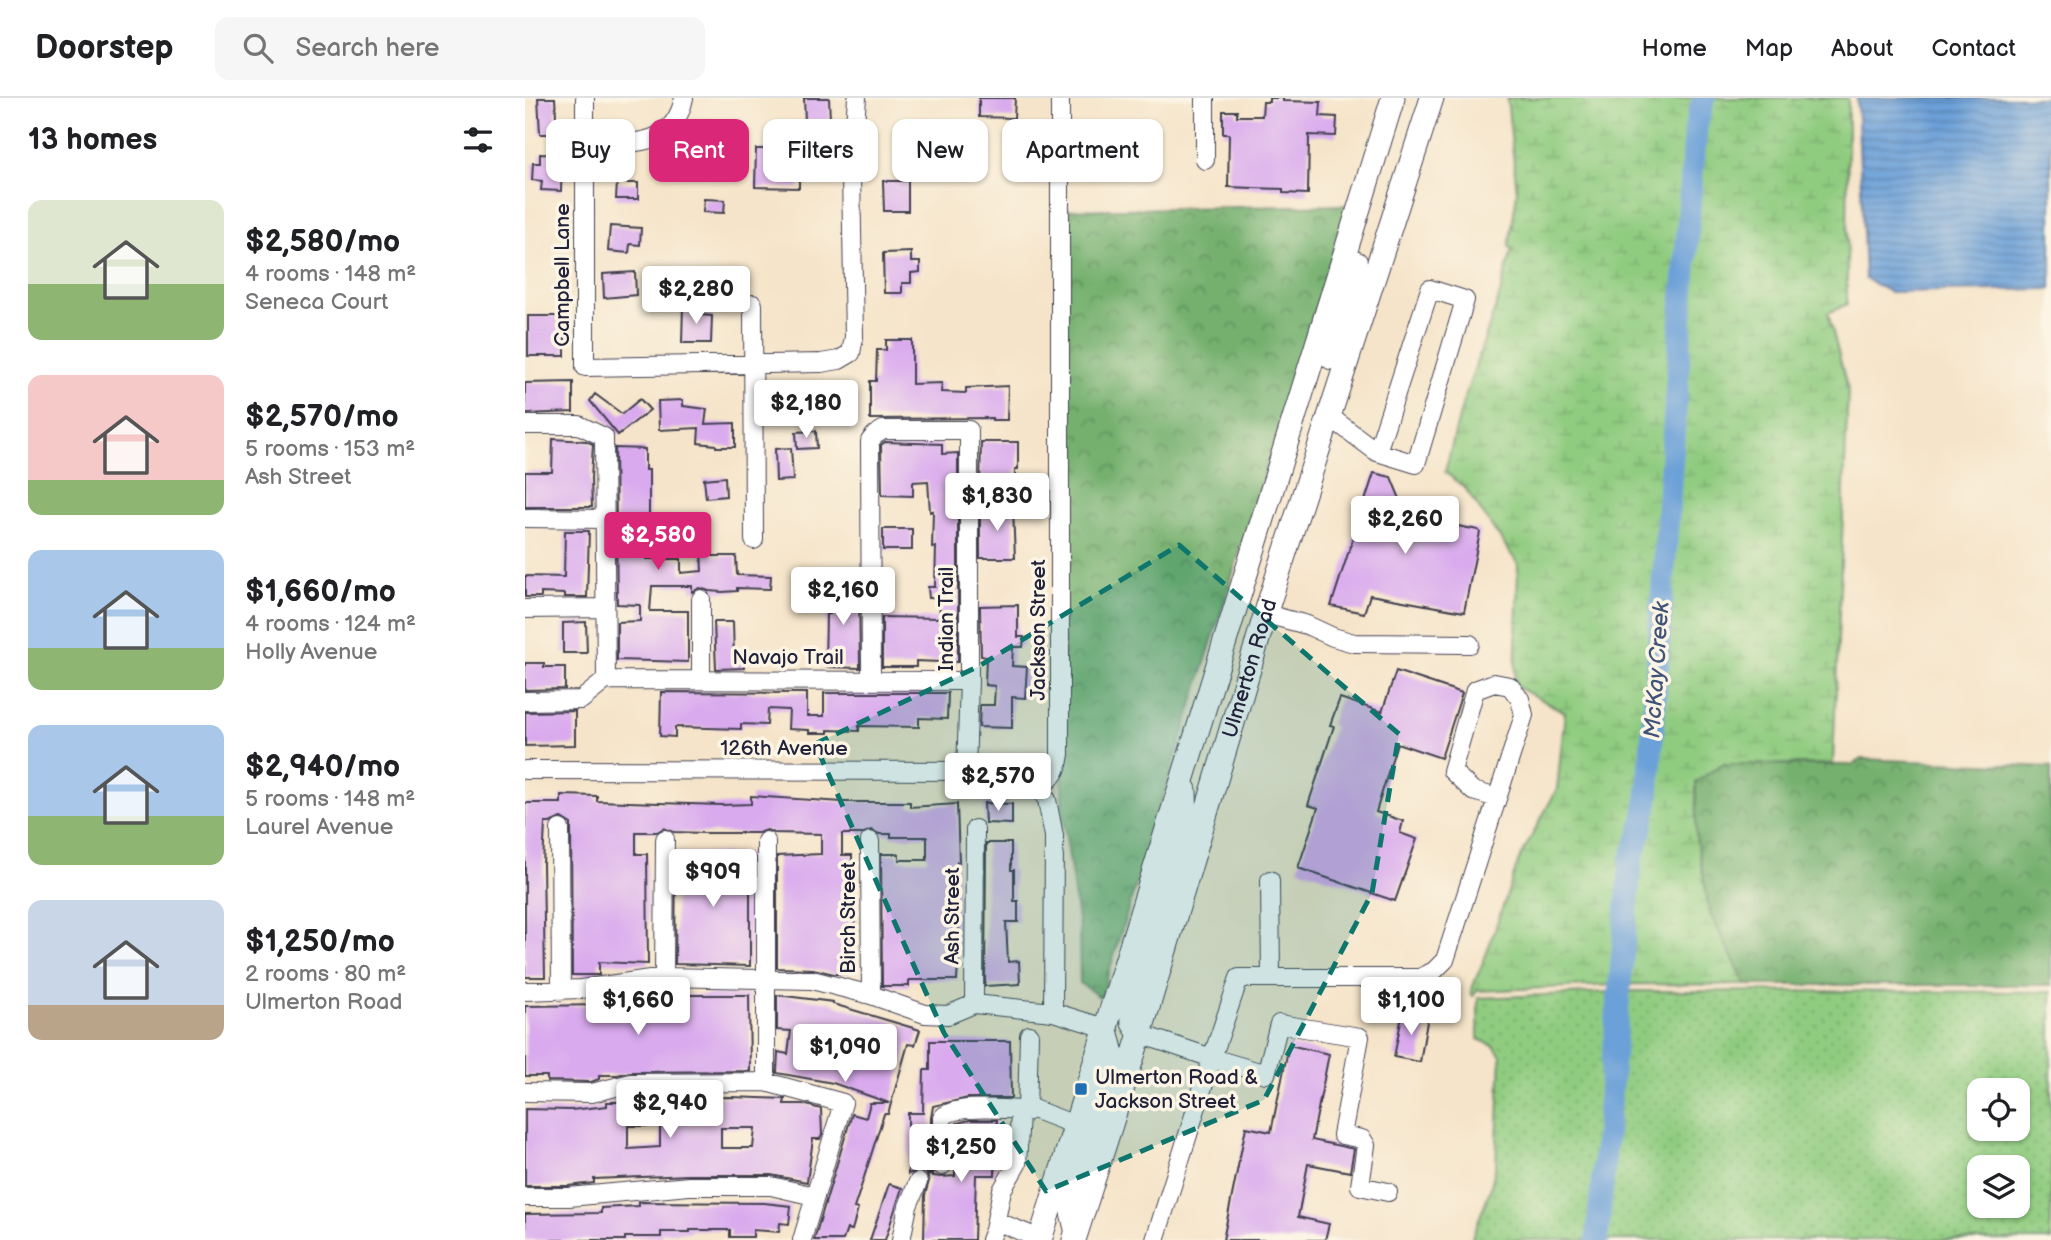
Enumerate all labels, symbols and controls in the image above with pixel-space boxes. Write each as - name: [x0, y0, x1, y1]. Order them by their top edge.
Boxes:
- search box: [215, 17, 705, 80]
- text: Doorstep: [35, 28, 173, 68]
- icon: search: [239, 29, 277, 67]
- text: Search here: [295, 33, 439, 64]
- text: Home: [1642, 34, 1707, 63]
- text: Map: [1745, 34, 1793, 63]
- text: About: [1831, 34, 1893, 63]
- text: Contact: [1931, 34, 2016, 63]
- chip: Buy: [546, 119, 635, 182]
- chip: Rent: [649, 119, 749, 182]
- chip: Filters: [763, 119, 878, 182]
- chip: New: [892, 119, 988, 182]
- chip: Apartment: [1002, 119, 1163, 182]
- icon: filters: [459, 121, 497, 159]
- text: 13 homes: [28, 122, 157, 158]
- street label: Campbell Lane: [550, 203, 575, 347]
- text: $2,580/mo: [245, 224, 400, 260]
- icon: home: [84, 228, 168, 312]
- text: 4 rooms · 148 m²: [245, 260, 416, 288]
- pin: $2,280: [639, 266, 753, 326]
- text: $2,280: [658, 275, 734, 303]
- text: Seneca Court: [245, 288, 388, 316]
- pin: $2,180: [749, 380, 863, 440]
- text: $2,180: [770, 389, 842, 417]
- text: $2,570/mo: [245, 399, 399, 435]
- icon: home: [84, 403, 168, 487]
- text: 5 rooms · 153 m²: [245, 435, 415, 463]
- text: Ash Street: [245, 463, 351, 491]
- pin: $1,830: [940, 474, 1054, 533]
- text: $1,830: [961, 482, 1033, 510]
- pin: $2,260: [1348, 496, 1462, 556]
- text: $2,260: [1367, 505, 1443, 533]
- pin: $2,580: [601, 512, 715, 572]
- text: $2,580: [620, 521, 696, 549]
- street label: Jackson Street: [1026, 559, 1051, 700]
- street label: Indian Trail: [934, 567, 959, 671]
- pin: $2,160: [786, 568, 900, 627]
- text: $1,660/mo: [245, 574, 396, 610]
- text: $2,160: [807, 576, 879, 604]
- icon: home: [84, 578, 168, 662]
- street label: Ulmerton Road: [1217, 596, 1282, 741]
- water label: McKay Creek: [1638, 600, 1676, 739]
- text: 4 rooms · 124 m²: [245, 610, 416, 638]
- text: Holly Avenue: [245, 638, 377, 666]
- street label: Navajo Trail: [732, 645, 844, 670]
- street label: 126th Avenue: [720, 736, 848, 761]
- text: $2,940/mo: [245, 749, 400, 785]
- icon: home: [84, 753, 168, 837]
- pin: $2,570: [941, 754, 1055, 813]
- text: $2,570: [961, 762, 1035, 790]
- text: 5 rooms · 148 m²: [245, 785, 415, 813]
- text: Laurel Avenue: [245, 813, 393, 841]
- pin: $909: [672, 850, 754, 909]
- text: $909: [685, 858, 741, 886]
- street label: Birch Street: [836, 861, 861, 974]
- street label: Ash Street: [940, 867, 965, 964]
- text: $1,250/mo: [245, 924, 395, 960]
- icon: home: [84, 928, 168, 1012]
- text: 2 rooms · 80 m²: [245, 960, 406, 988]
- pin: $1,660: [581, 978, 695, 1037]
- pin: $1,100: [1354, 978, 1468, 1037]
- text: $1,660: [602, 986, 674, 1014]
- text: $1,100: [1377, 986, 1445, 1014]
- text: Ulmerton Road: [245, 988, 402, 1016]
- pin: $1,090: [788, 1024, 902, 1084]
- text: $1,090: [809, 1033, 881, 1061]
- place label: Ulmerton Road & Jackson Street: [1095, 1065, 1258, 1114]
- map controls: [1967, 1078, 2030, 1218]
- button: locate: [1967, 1078, 2030, 1141]
- pin: $2,940: [613, 1080, 727, 1140]
- marker: Ulmerton Road & Jackson Street: [1073, 1081, 1089, 1097]
- text: $2,940: [632, 1089, 708, 1117]
- pin: $1,250: [904, 1124, 1018, 1184]
- text: $1,250: [925, 1133, 997, 1161]
- button: layers: [1967, 1155, 2030, 1218]

